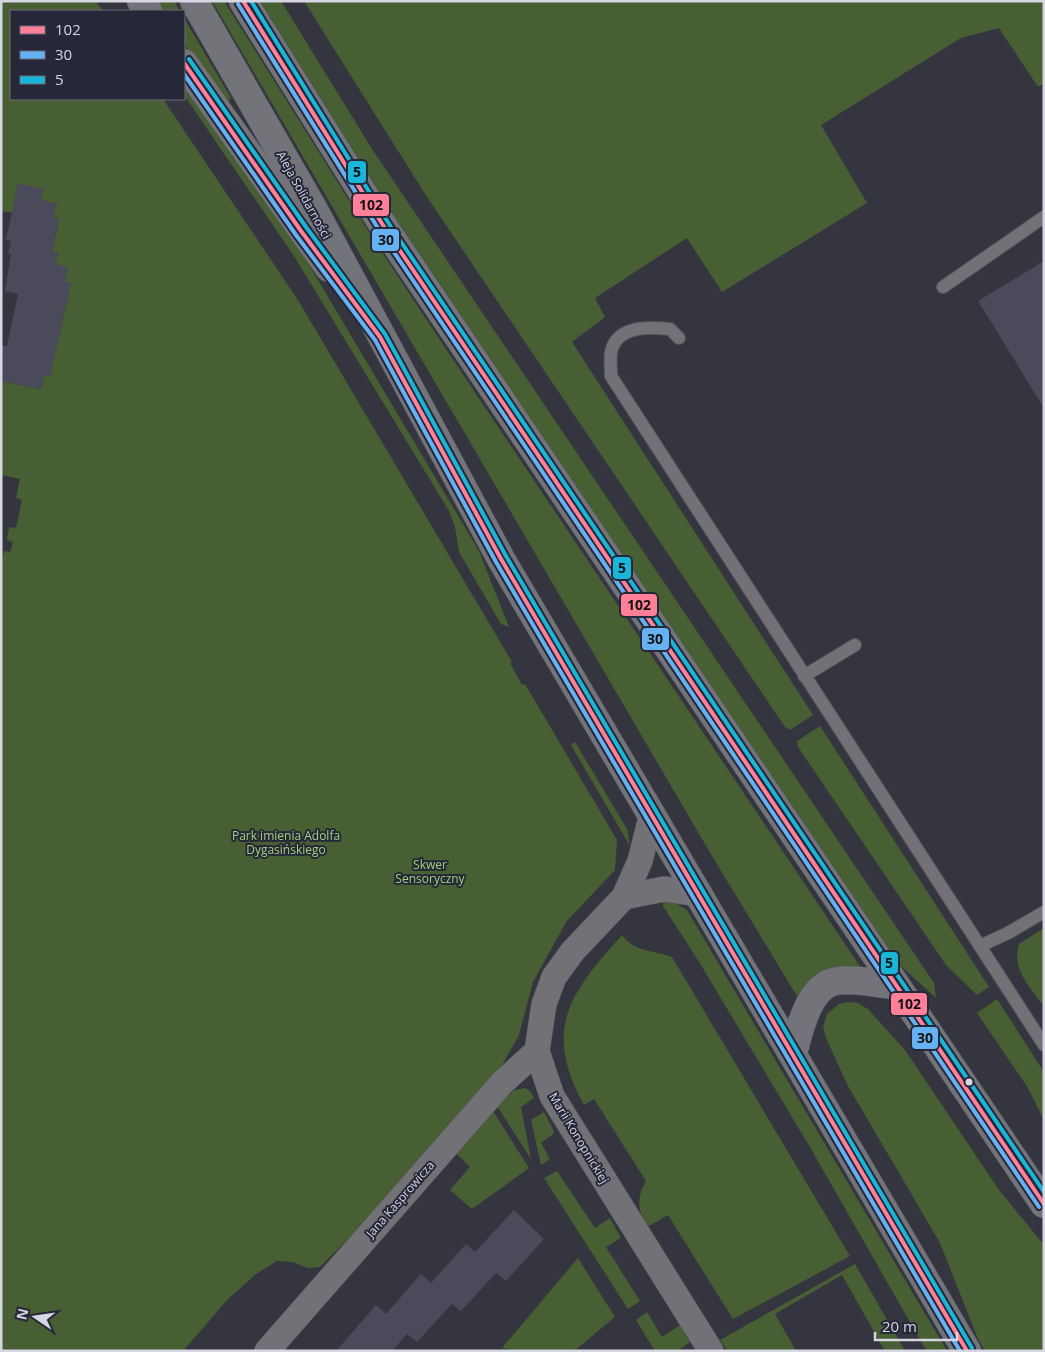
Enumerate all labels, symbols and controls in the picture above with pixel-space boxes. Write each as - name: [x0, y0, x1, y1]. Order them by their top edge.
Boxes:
- legend: [10, 10, 185, 100]
- text: 102: [55, 19, 81, 39]
- text: 30: [55, 44, 72, 64]
- text: 5: [55, 69, 64, 89]
- street label: Aleja Solidarności: [273, 148, 335, 242]
- line badge: 5: [347, 160, 367, 184]
- text: 5: [353, 162, 361, 181]
- line badge: 102: [352, 193, 390, 217]
- text: 102: [359, 195, 383, 214]
- line badge: 30: [371, 228, 400, 252]
- text: 30: [378, 230, 394, 249]
- line badge: 5: [612, 556, 632, 580]
- text: 5: [618, 558, 626, 577]
- line badge: 102: [620, 593, 658, 617]
- text: 102: [627, 595, 651, 614]
- line badge: 30: [641, 627, 670, 651]
- text: 30: [647, 629, 663, 648]
- park label: Park imienia Adolfa Dygasińskiego: [232, 827, 340, 858]
- park label: Skwer Sensoryczny: [395, 856, 466, 887]
- line badge: 5: [880, 951, 899, 975]
- text: 5: [885, 953, 893, 972]
- line badge: 102: [890, 992, 928, 1016]
- text: 102: [897, 994, 921, 1013]
- line badge: 30: [911, 1026, 939, 1050]
- text: 30: [917, 1028, 933, 1047]
- unlabelled marker: [964, 1077, 974, 1087]
- street label: Marii Konopnickiej: [545, 1089, 613, 1187]
- street label: Jana Kasprowicza: [361, 1157, 438, 1242]
- north arrow: [10, 1292, 60, 1342]
- text: N: [11, 1306, 32, 1322]
- scale bar: [875, 1310, 958, 1342]
- text: 20 m: [882, 1316, 917, 1336]

